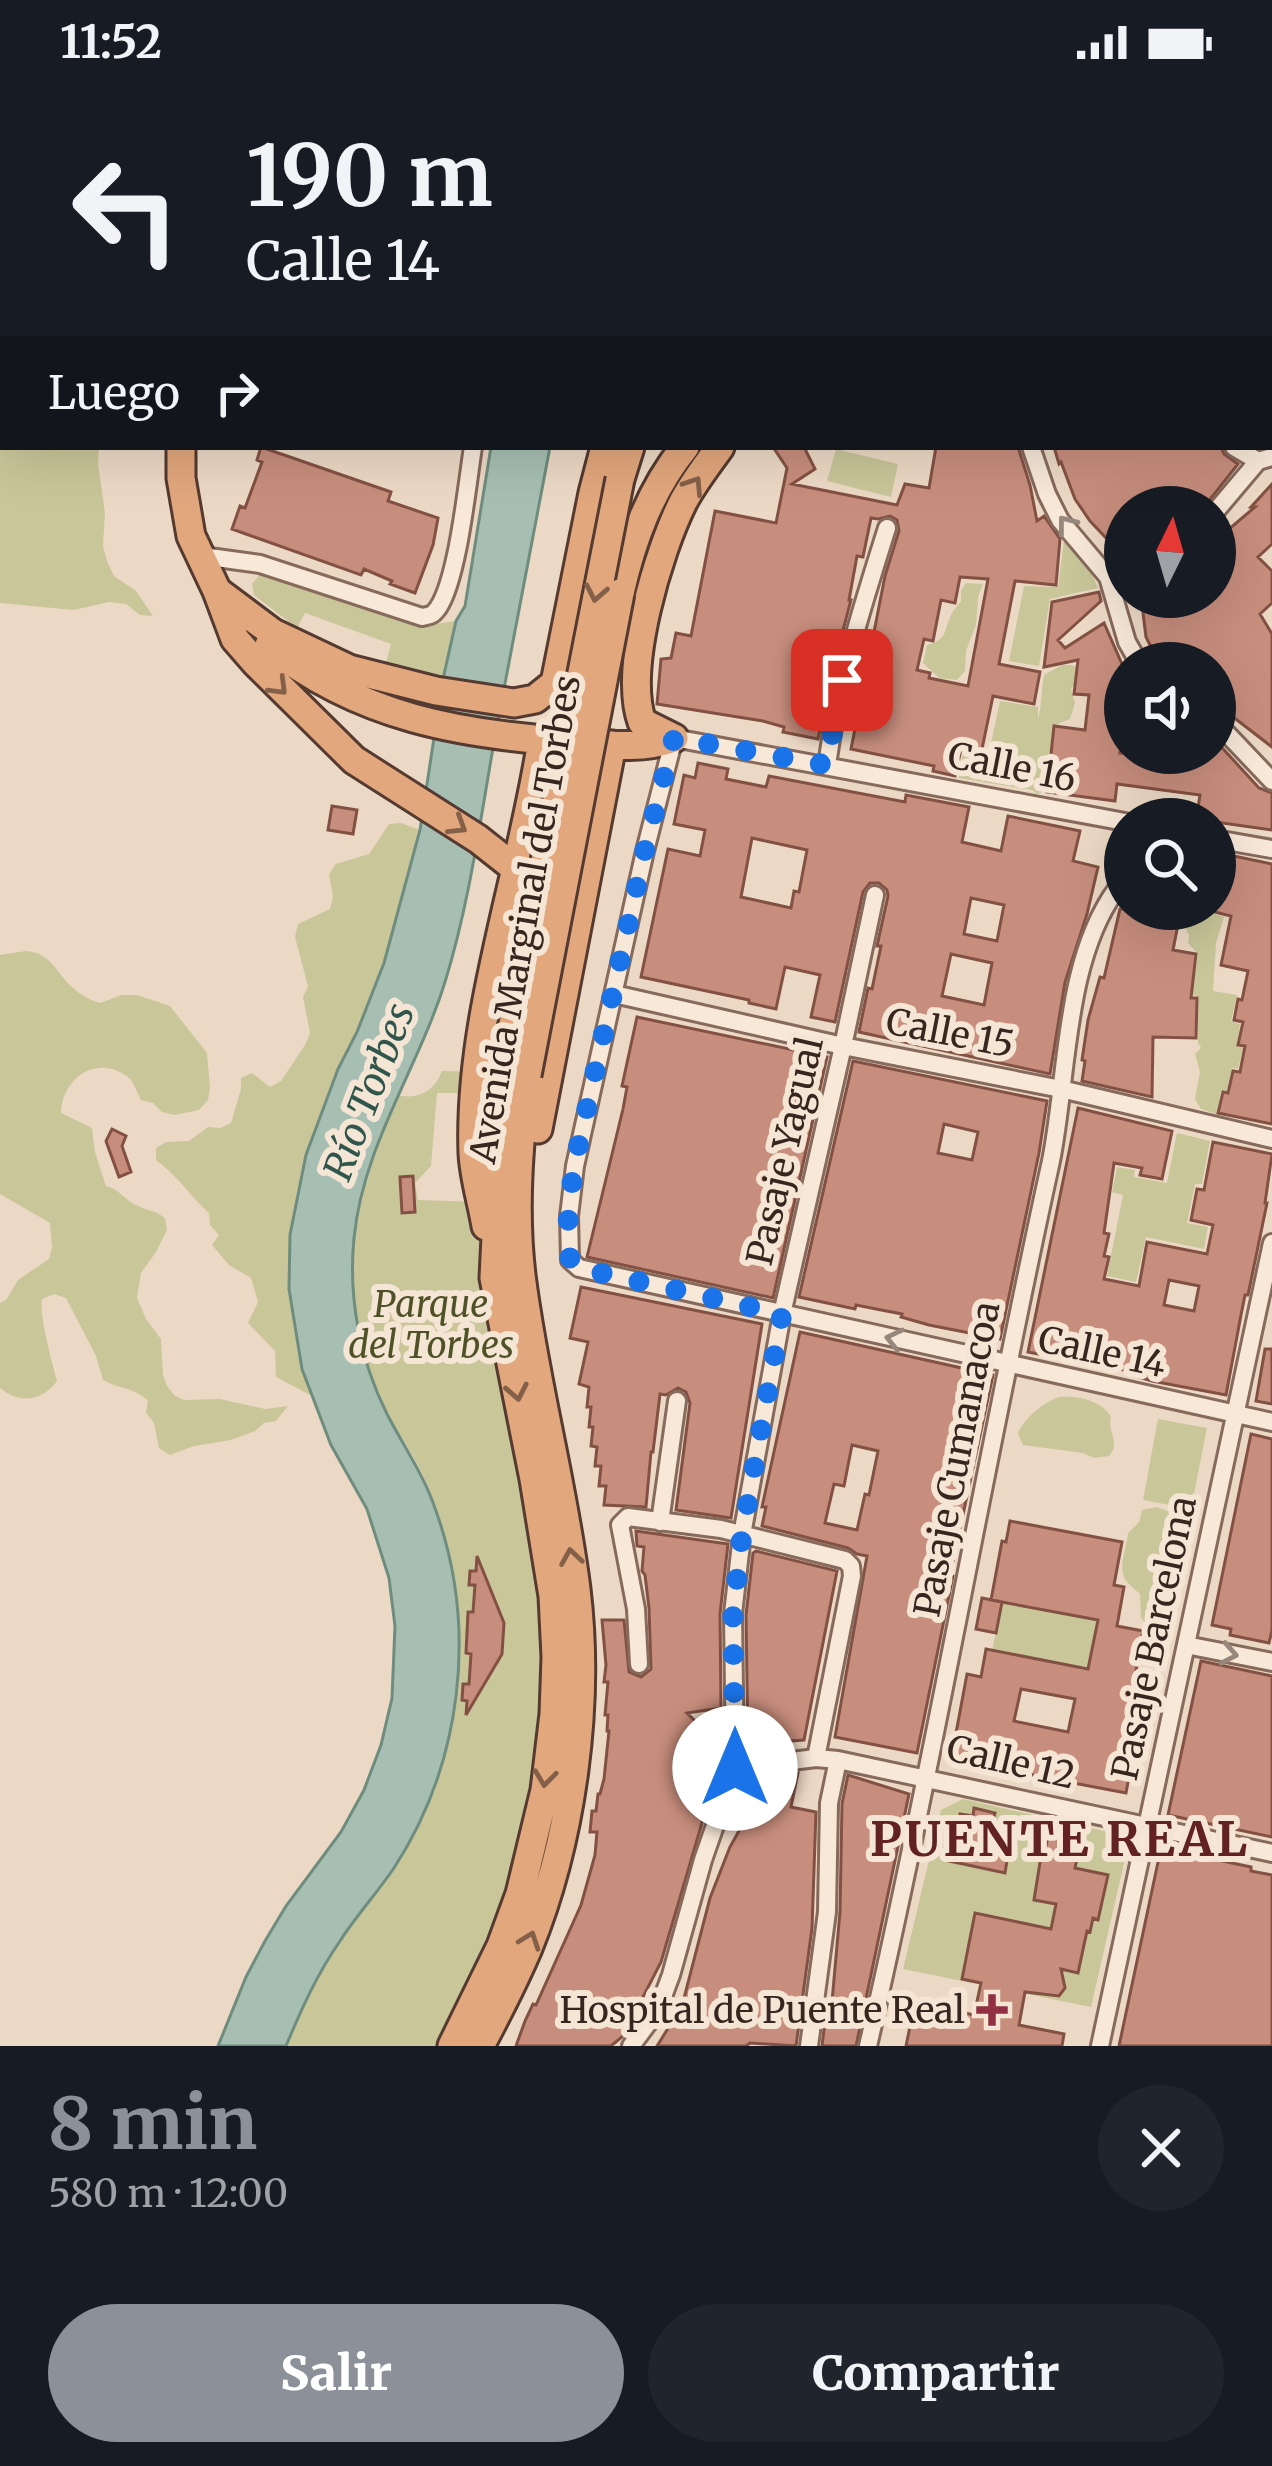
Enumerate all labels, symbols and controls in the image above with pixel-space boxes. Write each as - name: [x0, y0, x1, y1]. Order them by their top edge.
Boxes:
- text: 11:52: [60, 14, 162, 70]
- text: 190 m: [246, 123, 493, 229]
- icon: left: [48, 132, 204, 288]
- text: Calle 14: [246, 227, 440, 295]
- icon: right: [204, 360, 270, 426]
- text: Luego: [48, 365, 180, 421]
- one-way arrow: [680, 477, 702, 499]
- north arrow: [1104, 486, 1236, 618]
- map controls: [1104, 486, 1236, 930]
- one-way arrow: [1059, 516, 1081, 538]
- one-way arrow: [584, 583, 610, 603]
- pin: [791, 629, 893, 731]
- button: sound: [1104, 642, 1236, 774]
- icon: arrive: [809, 647, 875, 713]
- street label: Avenida Marginal del Torbes: [460, 672, 590, 1167]
- one-way arrow: [265, 673, 287, 695]
- street label: Calle 16: [944, 733, 1080, 801]
- button: search: [1104, 798, 1236, 930]
- one-way arrow: [445, 812, 467, 834]
- water label: Río Torbes: [313, 997, 425, 1187]
- street label: Calle 15: [882, 999, 1018, 1067]
- street label: Pasaje Yagual: [737, 1033, 833, 1269]
- park label: Parque del Torbes: [348, 1282, 514, 1368]
- street label: Pasaje Cumanacoa: [904, 1298, 1010, 1620]
- street label: Calle 14: [1034, 1317, 1170, 1387]
- one-way arrow: [885, 1328, 905, 1353]
- one-way arrow: [503, 1382, 529, 1402]
- street label: Pasaje Barcelona: [1102, 1492, 1206, 1784]
- one-way arrow: [559, 1547, 585, 1567]
- one-way arrow: [1219, 1640, 1239, 1666]
- position arrow: [672, 1705, 798, 1831]
- street label: Calle 12: [943, 1725, 1079, 1799]
- one-way arrow: [533, 1769, 559, 1788]
- district label: PUENTE REAL: [870, 1809, 1250, 1869]
- one-way arrow: [515, 1931, 540, 1952]
- place label: Hospital de Puente Real: [560, 1988, 965, 2033]
- marker: Hospital de Puente Real: [976, 1994, 1008, 2026]
- text: 8 min: [48, 2078, 257, 2169]
- button: close: [1098, 2085, 1224, 2211]
- text: 580 m · 12:00: [48, 2169, 288, 2218]
- button: Salir: [48, 2304, 624, 2442]
- button: Compartir: [648, 2304, 1224, 2442]

